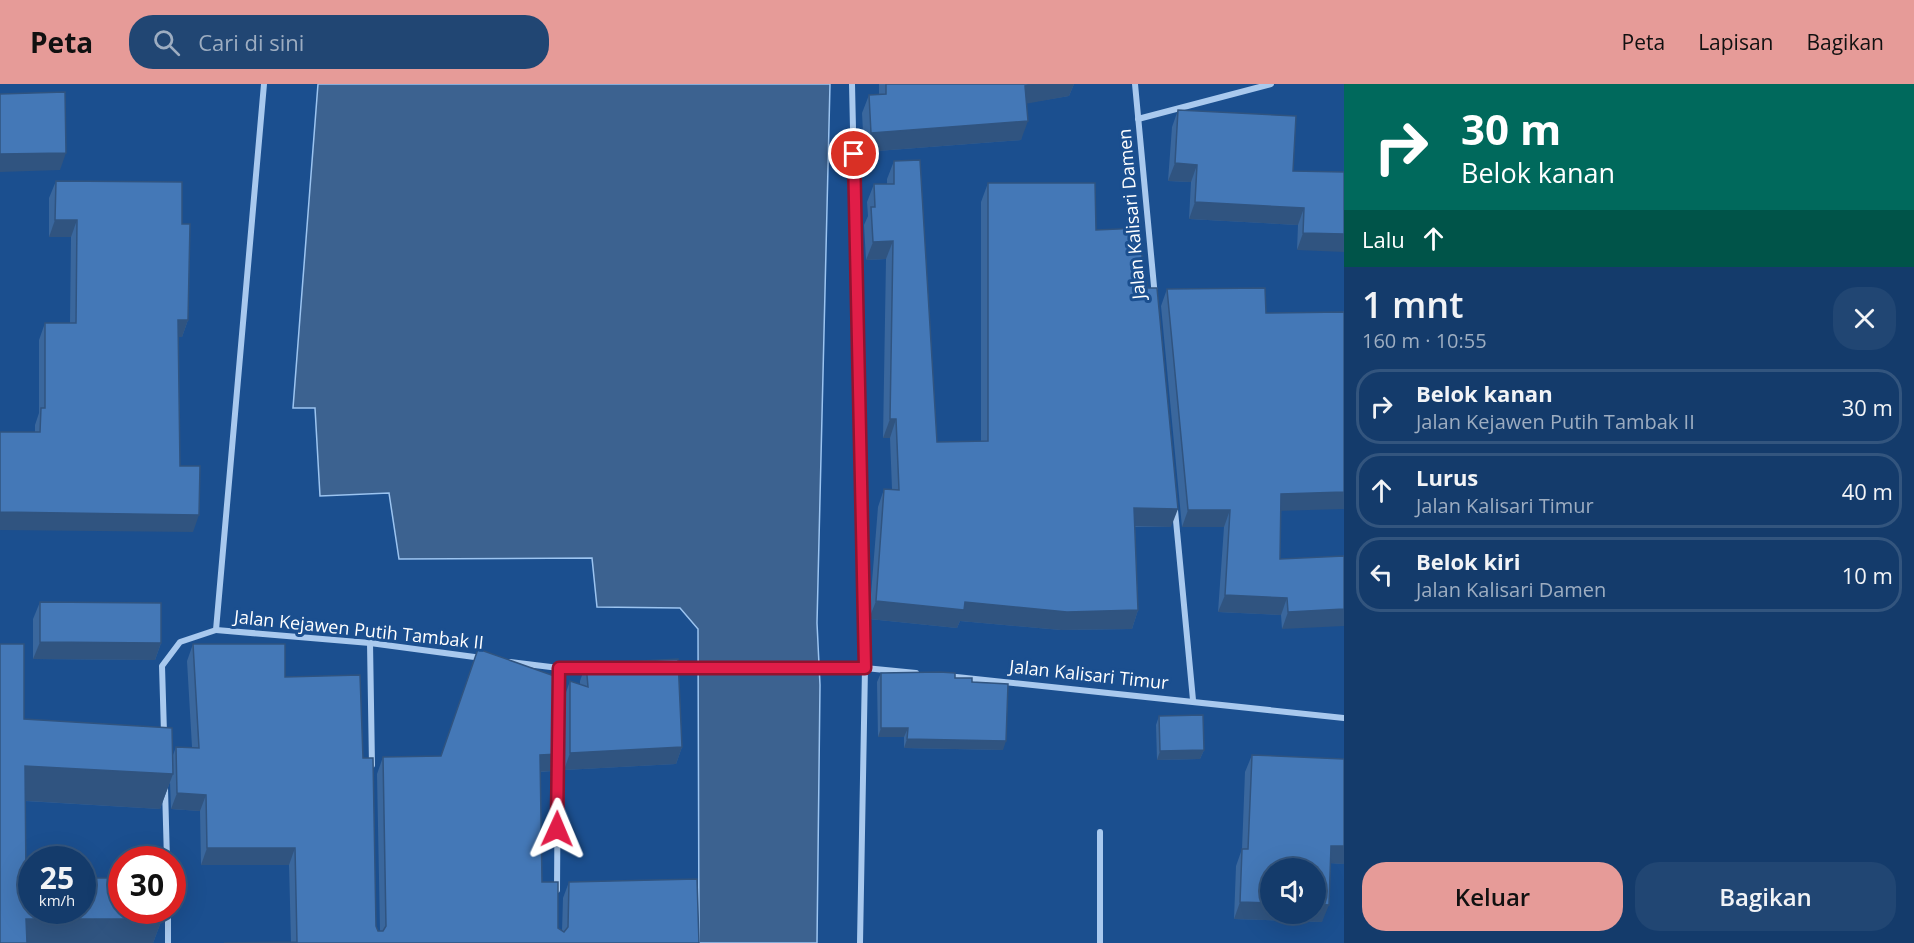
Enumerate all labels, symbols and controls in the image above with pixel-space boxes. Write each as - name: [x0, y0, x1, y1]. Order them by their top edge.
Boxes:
- search box: [129, 15, 549, 69]
- text: Peta: [30, 23, 93, 61]
- icon: search: [150, 26, 183, 59]
- text: Cari di sini: [198, 27, 304, 57]
- text: Peta: [1622, 28, 1665, 56]
- text: Lapisan: [1698, 28, 1773, 56]
- text: Bagikan: [1806, 28, 1884, 56]
- text: 30 m: [1461, 100, 1561, 157]
- icon: right: [1362, 108, 1440, 186]
- pin: [828, 128, 879, 179]
- street label: Jalan Kalisari Damen: [1112, 128, 1151, 302]
- icon: arrive: [837, 137, 870, 170]
- text: Belok kanan: [1461, 154, 1615, 191]
- icon: ahead: [1417, 222, 1450, 255]
- text: Lalu: [1362, 224, 1405, 254]
- text: 1 mnt: [1362, 280, 1463, 329]
- button: close: [1833, 287, 1896, 350]
- text: 160 m · 10:55: [1362, 327, 1487, 354]
- text: Belok kanan: [1416, 378, 1553, 408]
- icon: right: [1365, 390, 1398, 423]
- text: 30 m: [1842, 392, 1893, 422]
- text: Jalan Kejawen Putih Tambak II: [1416, 408, 1695, 435]
- text: Lurus: [1416, 462, 1478, 492]
- icon: ahead: [1365, 474, 1398, 507]
- text: 40 m: [1842, 476, 1893, 506]
- text: Jalan Kalisari Timur: [1416, 492, 1594, 519]
- text: Belok kiri: [1416, 546, 1521, 576]
- icon: left: [1365, 558, 1398, 591]
- text: 10 m: [1842, 560, 1893, 590]
- text: Jalan Kalisari Damen: [1416, 576, 1606, 603]
- street label: Jalan Kejawen Putih Tambak II: [231, 604, 485, 654]
- street label: Jalan Kalisari Timur: [1006, 654, 1170, 694]
- position arrow: [525, 797, 589, 861]
- speed limit sign: 30: [108, 846, 186, 924]
- text: 25: [40, 857, 74, 898]
- map controls: [1260, 858, 1326, 924]
- button: sound: [1260, 858, 1326, 924]
- button: Keluar: [1362, 862, 1623, 931]
- button: Bagikan: [1635, 862, 1896, 931]
- text: km/h: [39, 890, 75, 910]

